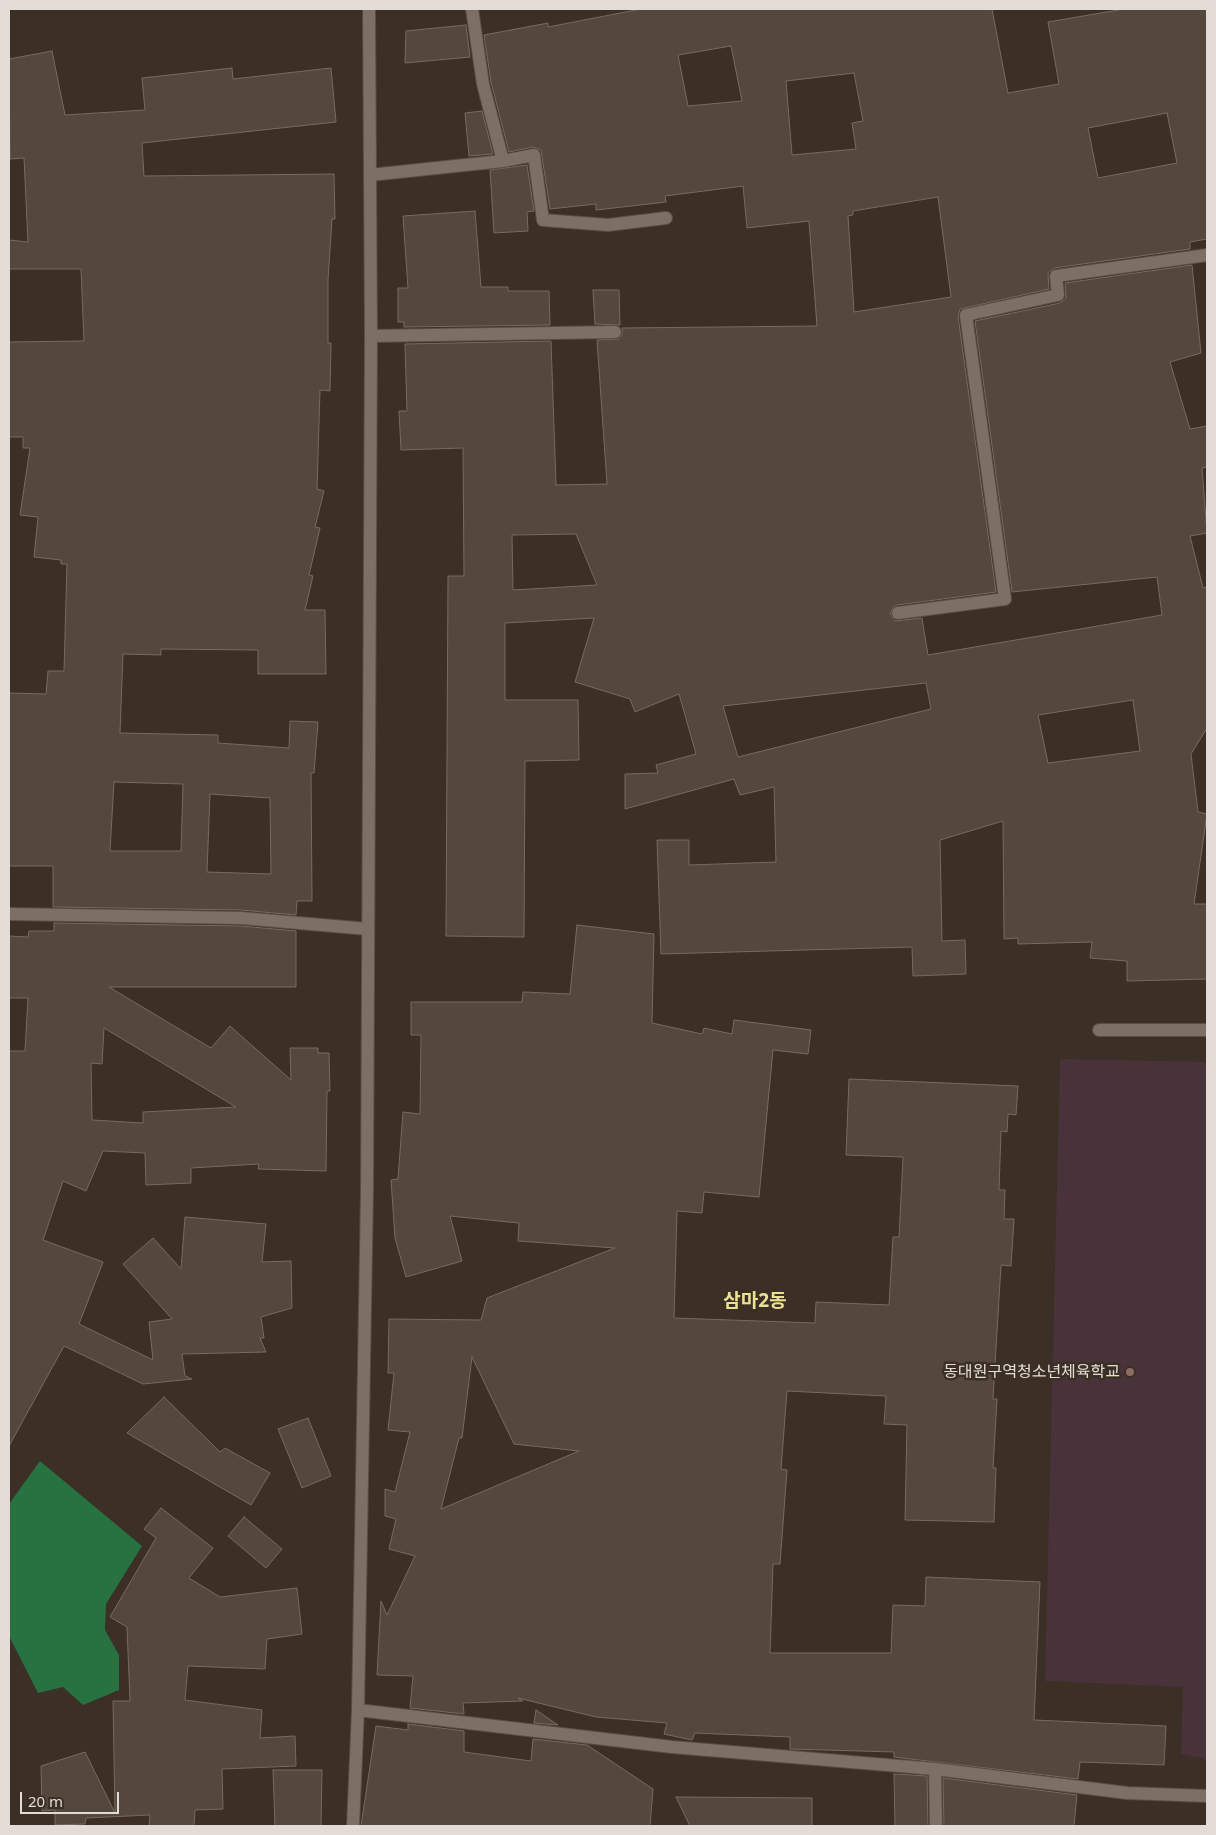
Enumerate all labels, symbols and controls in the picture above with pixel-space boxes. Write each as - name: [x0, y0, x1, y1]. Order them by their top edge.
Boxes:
- district label: 삼마2동: [723, 1291, 787, 1313]
- place label: 동대원구역청소년체육학교: [943, 1362, 1120, 1382]
- marker: 동대원구역청소년체육학교: [1124, 1366, 1136, 1378]
- scale bar: [22, 1782, 121, 1814]
- text: 20 m: [28, 1791, 63, 1811]

